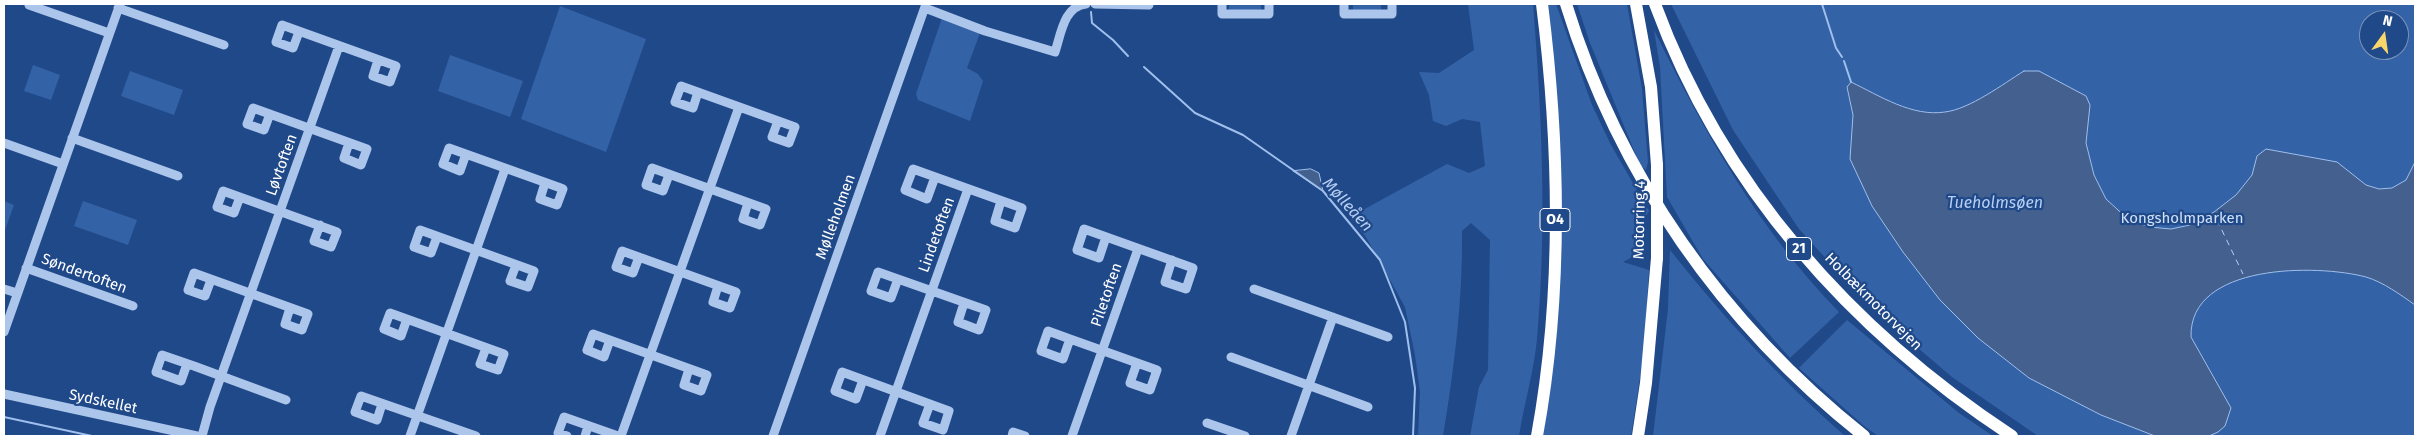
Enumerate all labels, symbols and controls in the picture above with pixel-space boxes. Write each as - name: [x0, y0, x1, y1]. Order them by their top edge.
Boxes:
- north arrow: [2359, 10, 2409, 60]
- text: N: [2381, 12, 2394, 30]
- street label: Løvtoften: [263, 132, 301, 198]
- street label: Mølleholmen: [812, 172, 860, 262]
- water label: Mølleåen: [1318, 174, 1376, 236]
- street label: Motorring 4: [1630, 180, 1650, 260]
- water label: Tueholmsøen: [1947, 194, 2043, 214]
- street label: Lindetoften: [915, 195, 959, 275]
- road number: O4: [1540, 208, 1570, 232]
- park label: Kongsholmparken: [2121, 210, 2243, 228]
- road number: 21: [1786, 238, 1812, 260]
- street label: Holbækmotorvejen: [1820, 249, 1926, 355]
- street label: Søndertoften: [39, 250, 129, 298]
- street label: Piletoften: [1088, 261, 1126, 329]
- street label: Sydskellet: [67, 386, 139, 418]

